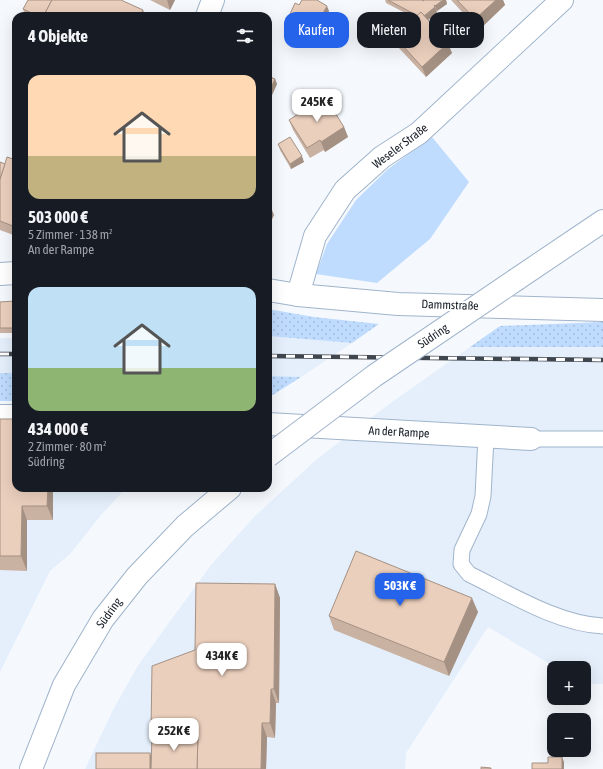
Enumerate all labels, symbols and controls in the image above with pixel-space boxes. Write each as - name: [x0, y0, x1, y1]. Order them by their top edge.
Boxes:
- chip: Kaufen: [284, 12, 349, 48]
- chip: Mieten: [357, 12, 421, 48]
- chip: Filter: [429, 12, 484, 48]
- icon: filters: [234, 25, 256, 47]
- text: 4 Objekte: [28, 26, 88, 46]
- pin: 245K €: [284, 89, 350, 123]
- text: 245K €: [301, 94, 333, 109]
- icon: home: [106, 101, 178, 173]
- street label: Weseler Straße: [370, 121, 430, 171]
- text: 503 000 €: [28, 207, 88, 227]
- text: 5 Zimmer · 138 m²: [28, 227, 113, 242]
- text: An der Rampe: [28, 242, 94, 257]
- street label: Dammstraße: [421, 297, 479, 313]
- icon: home: [106, 313, 178, 385]
- street label: Südring: [415, 320, 452, 351]
- text: 434 000 €: [28, 419, 88, 439]
- street label: An der Rampe: [368, 423, 430, 441]
- text: 2 Zimmer · 80 m²: [28, 439, 107, 454]
- text: Südring: [28, 454, 65, 469]
- pin: 503K €: [367, 573, 433, 607]
- text: 503K €: [384, 578, 416, 593]
- street label: Südring: [93, 595, 125, 631]
- pin: 434K €: [189, 643, 255, 677]
- text: 434K €: [206, 648, 238, 663]
- map controls: [547, 661, 591, 757]
- button: +: [547, 661, 591, 705]
- button: −: [547, 713, 591, 757]
- pin: 252K €: [141, 718, 207, 752]
- text: 252K €: [158, 723, 190, 738]

